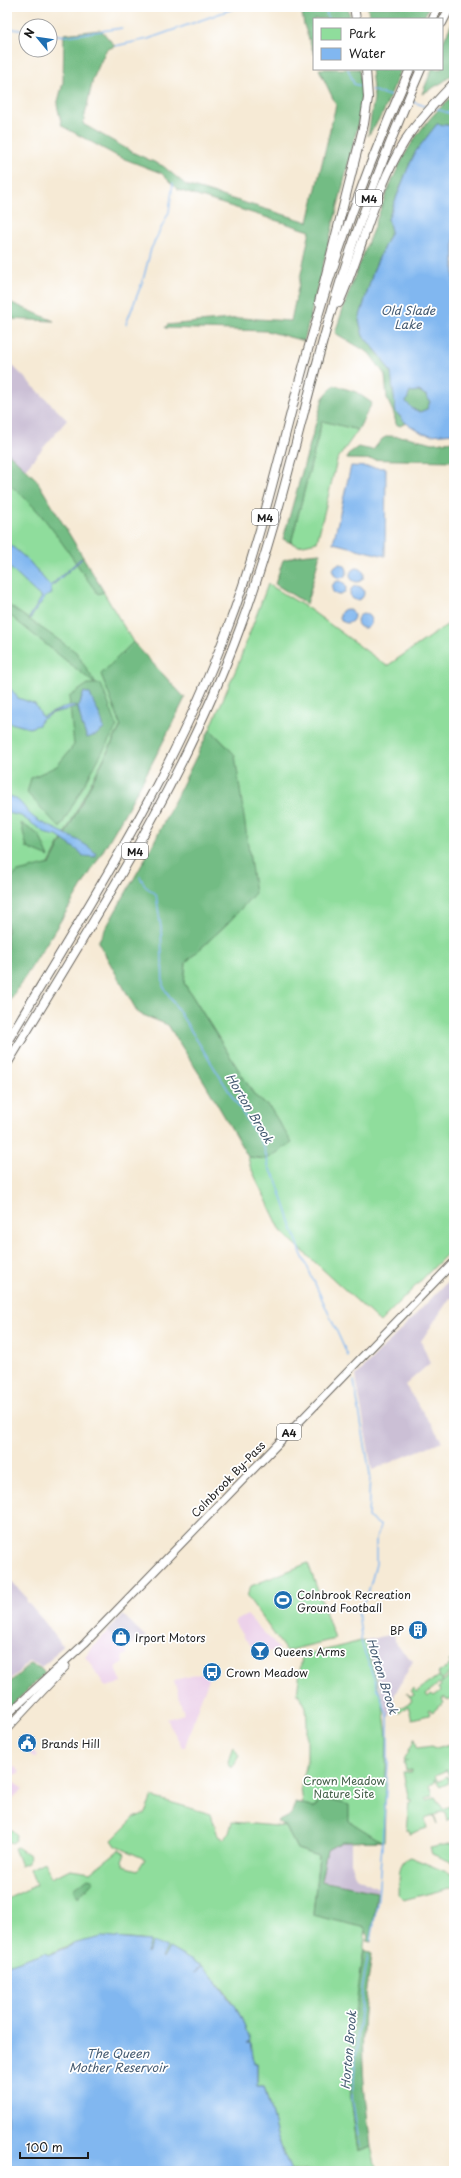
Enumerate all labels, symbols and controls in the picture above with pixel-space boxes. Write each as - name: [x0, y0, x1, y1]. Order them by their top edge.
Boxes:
- north arrow: [18, 18, 58, 58]
- legend: [313, 18, 443, 70]
- text: Park: [349, 24, 376, 42]
- text: N: [19, 25, 39, 41]
- text: Water: [349, 44, 386, 62]
- road number: M4: [356, 190, 382, 206]
- water label: Old Slade Lake: [381, 301, 436, 333]
- road number: M4: [252, 509, 278, 525]
- road number: M4: [122, 843, 148, 859]
- water label: Horton Brook: [222, 1070, 279, 1147]
- road number: A4: [277, 1424, 301, 1440]
- street label: Colnbrook By-Pass: [187, 1437, 269, 1521]
- place label: Colnbrook Recreation Ground Football: [297, 1586, 411, 1616]
- sports icon: Colnbrook Recreation Ground Football: [272, 1589, 294, 1611]
- building icon: BP: [407, 1619, 429, 1641]
- place label: BP: [390, 1622, 404, 1639]
- shop icon: Irport Motors: [110, 1626, 132, 1648]
- place label: Irport Motors: [135, 1629, 205, 1646]
- water label: Horton Brook: [363, 1636, 403, 1717]
- bar icon: Queens Arms: [249, 1640, 271, 1662]
- place label: Queens Arms: [274, 1643, 345, 1660]
- bus stop icon: Crown Meadow: [201, 1661, 223, 1683]
- place label: Crown Meadow: [226, 1664, 308, 1681]
- public building icon: Brands Hill: [16, 1732, 38, 1754]
- place label: Brands Hill: [41, 1735, 100, 1752]
- park label: Crown Meadow Nature Site: [303, 1772, 385, 1802]
- water label: Horton Brook: [336, 2009, 360, 2090]
- water label: The Queen Mother Reservoir: [69, 2044, 169, 2076]
- scale bar: [20, 2134, 88, 2160]
- text: 100 m: [26, 2138, 63, 2156]

